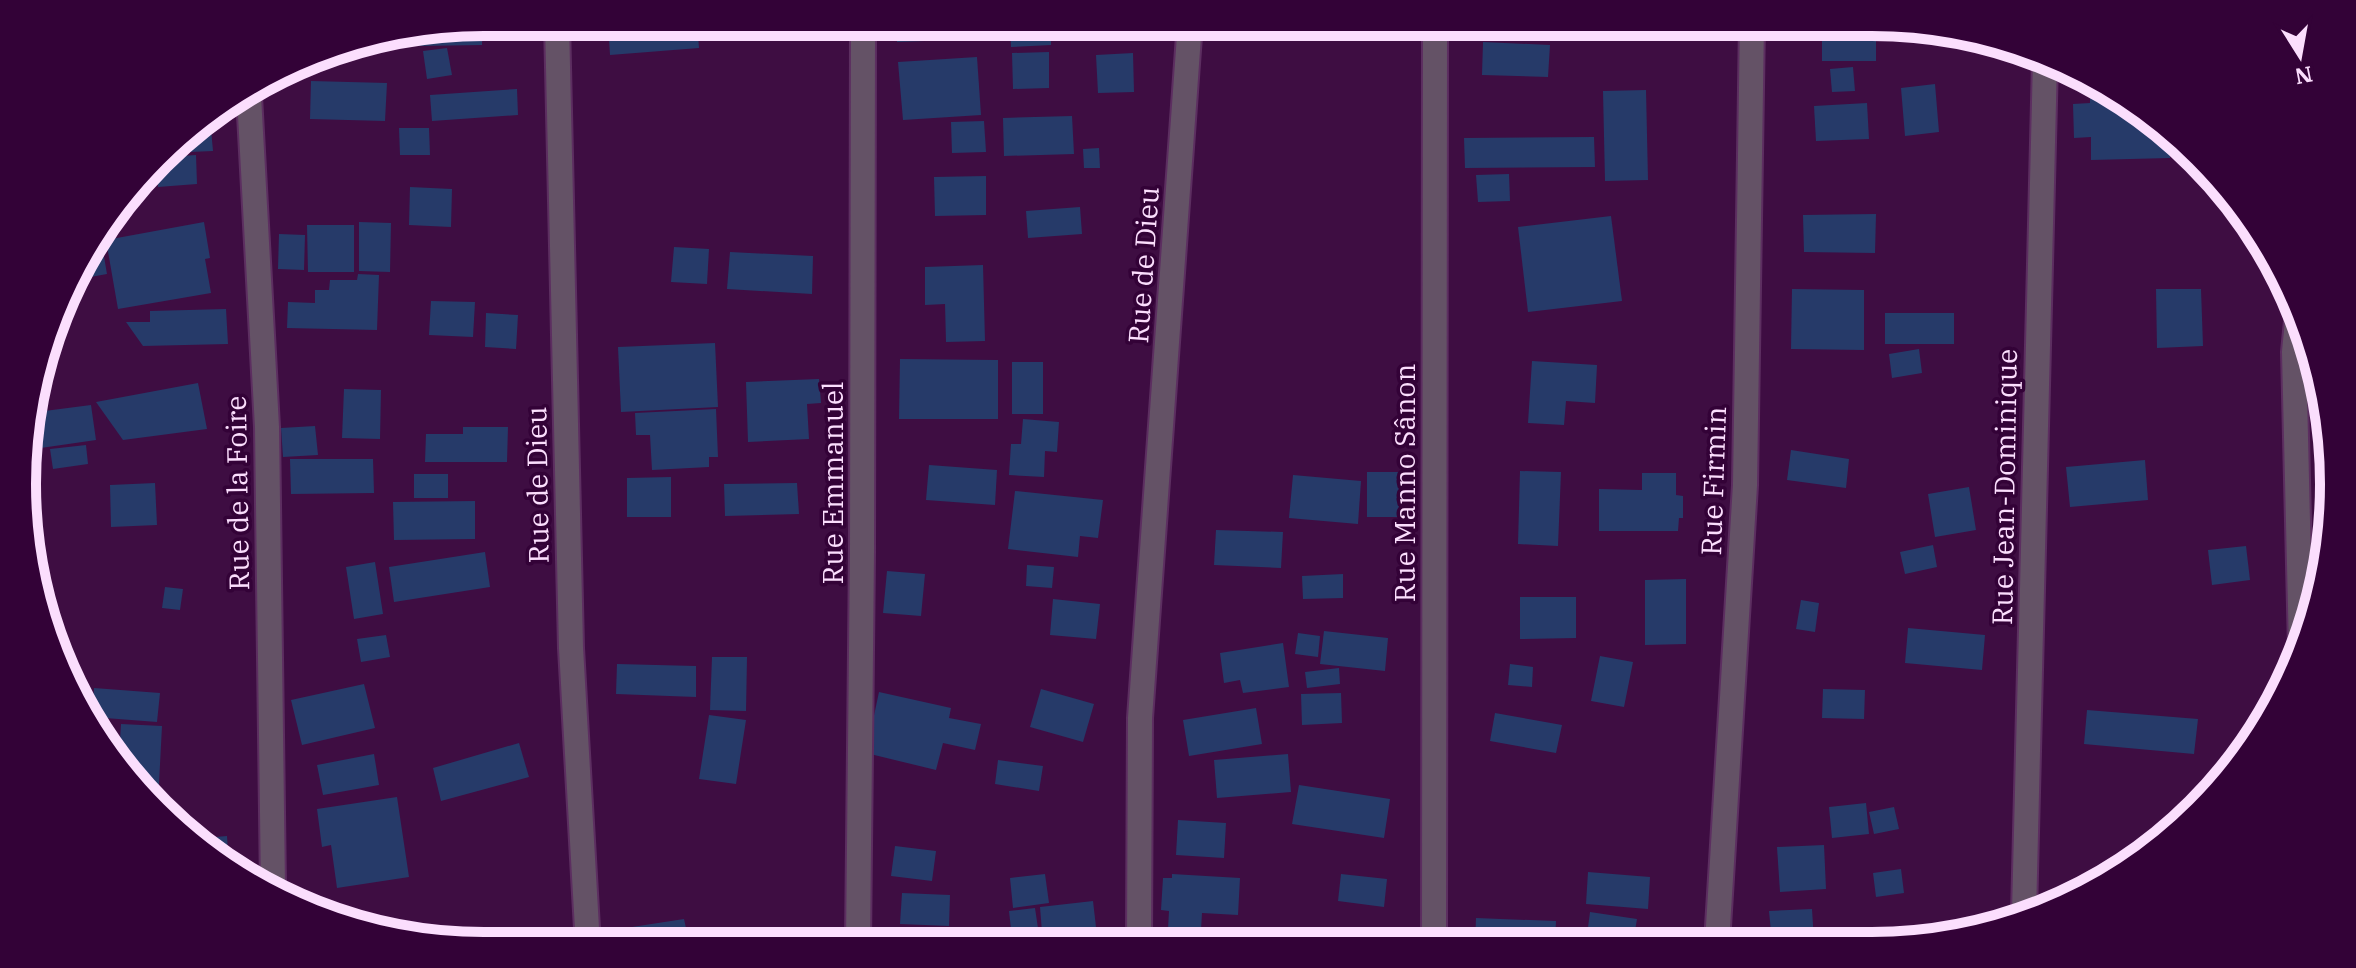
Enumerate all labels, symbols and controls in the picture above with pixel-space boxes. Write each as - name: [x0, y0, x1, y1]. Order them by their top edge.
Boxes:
- north arrow: [2260, 16, 2340, 96]
- text: N: [2293, 60, 2315, 92]
- street label: Rue de Dieu: [1119, 185, 1167, 345]
- street label: Rue Jean-Dominique: [1983, 349, 2025, 625]
- street label: Rue Manno Sânon: [1386, 364, 1423, 602]
- street label: Rue Emmanuel: [814, 382, 851, 584]
- street label: Rue de la Foire: [217, 395, 257, 591]
- street label: Rue de Dieu: [517, 406, 557, 564]
- street label: Rue Firmin: [1692, 406, 1734, 556]

